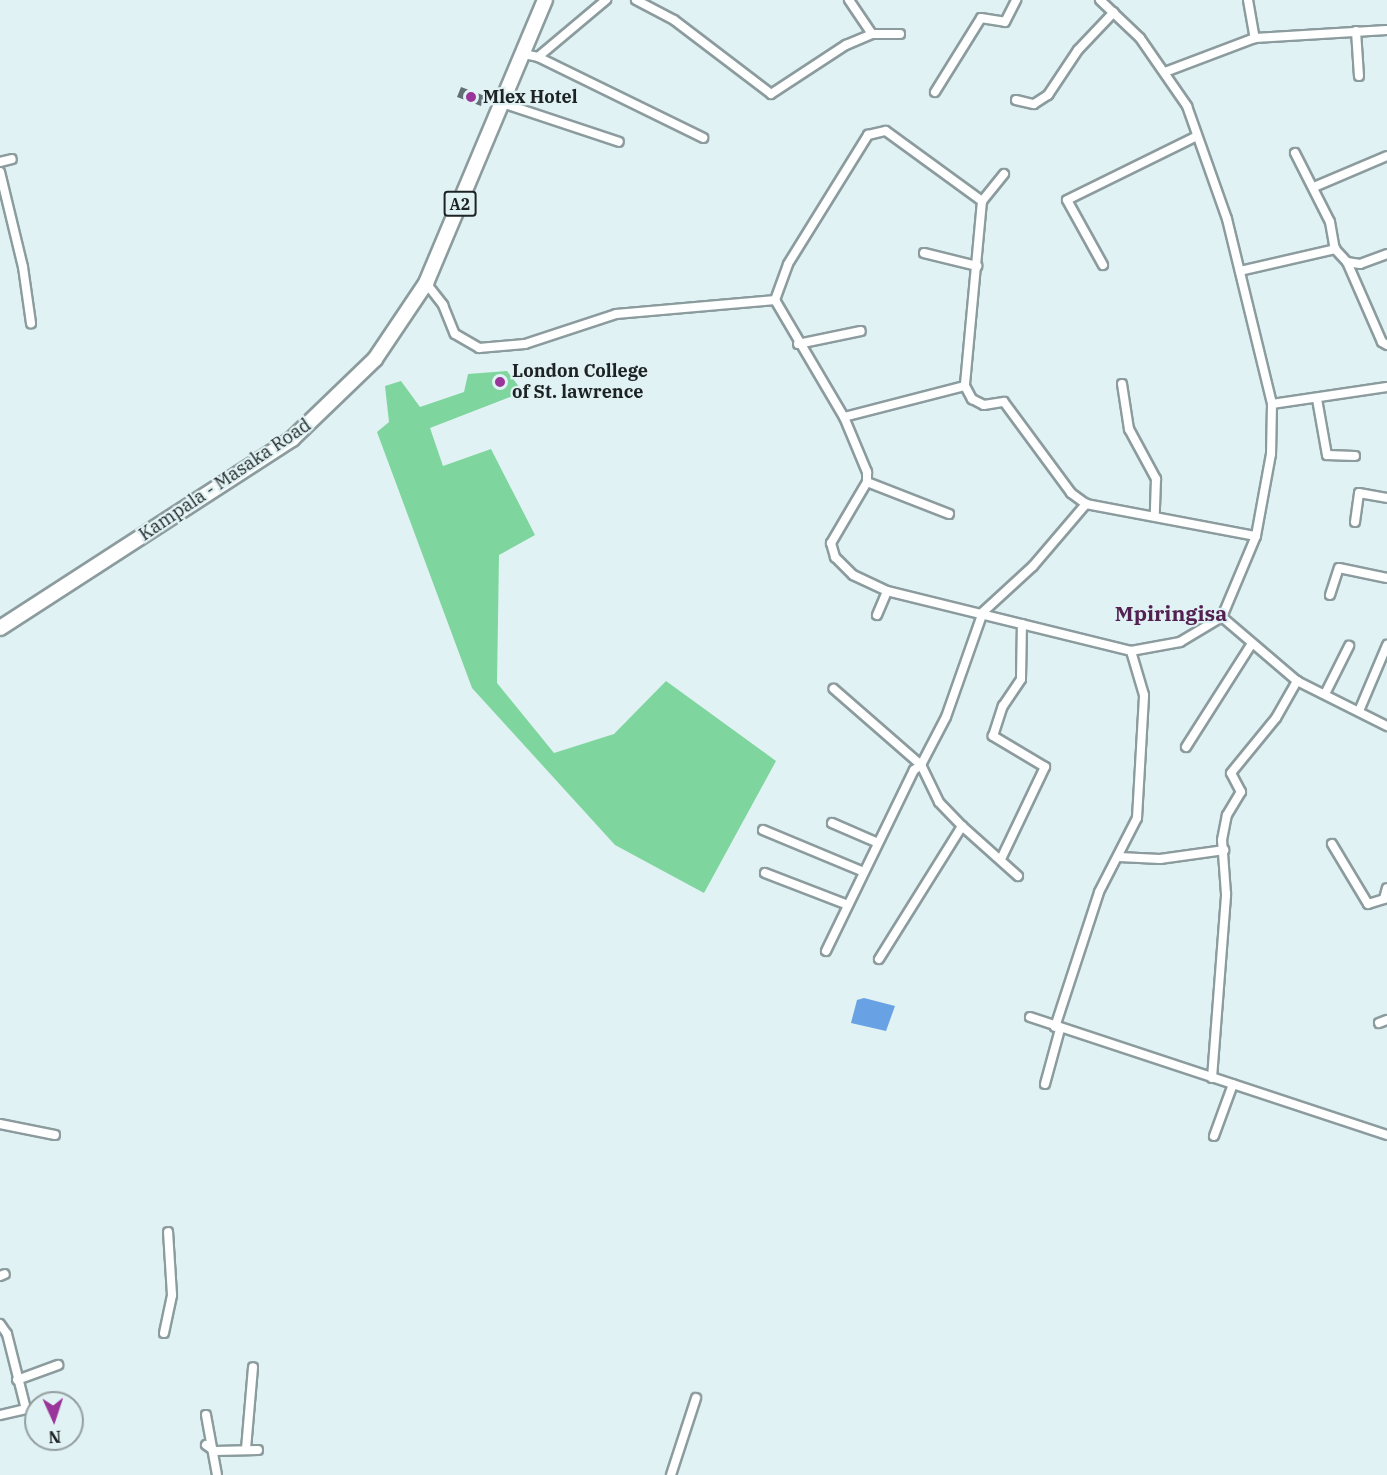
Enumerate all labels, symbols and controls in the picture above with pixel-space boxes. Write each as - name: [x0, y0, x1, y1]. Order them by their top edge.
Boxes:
- place label: Mlex Hotel: [483, 86, 577, 108]
- marker: Mlex Hotel: [464, 90, 478, 104]
- road number: A2: [444, 191, 476, 217]
- place label: London College of St. lawrence: [512, 361, 648, 404]
- marker: London College of St. lawrence: [493, 375, 507, 389]
- street label: Kampala - Masaka Road: [135, 414, 315, 546]
- district label: Mpiringisa: [1115, 600, 1227, 626]
- north arrow: [24, 1391, 84, 1451]
- text: N: [48, 1427, 62, 1447]

